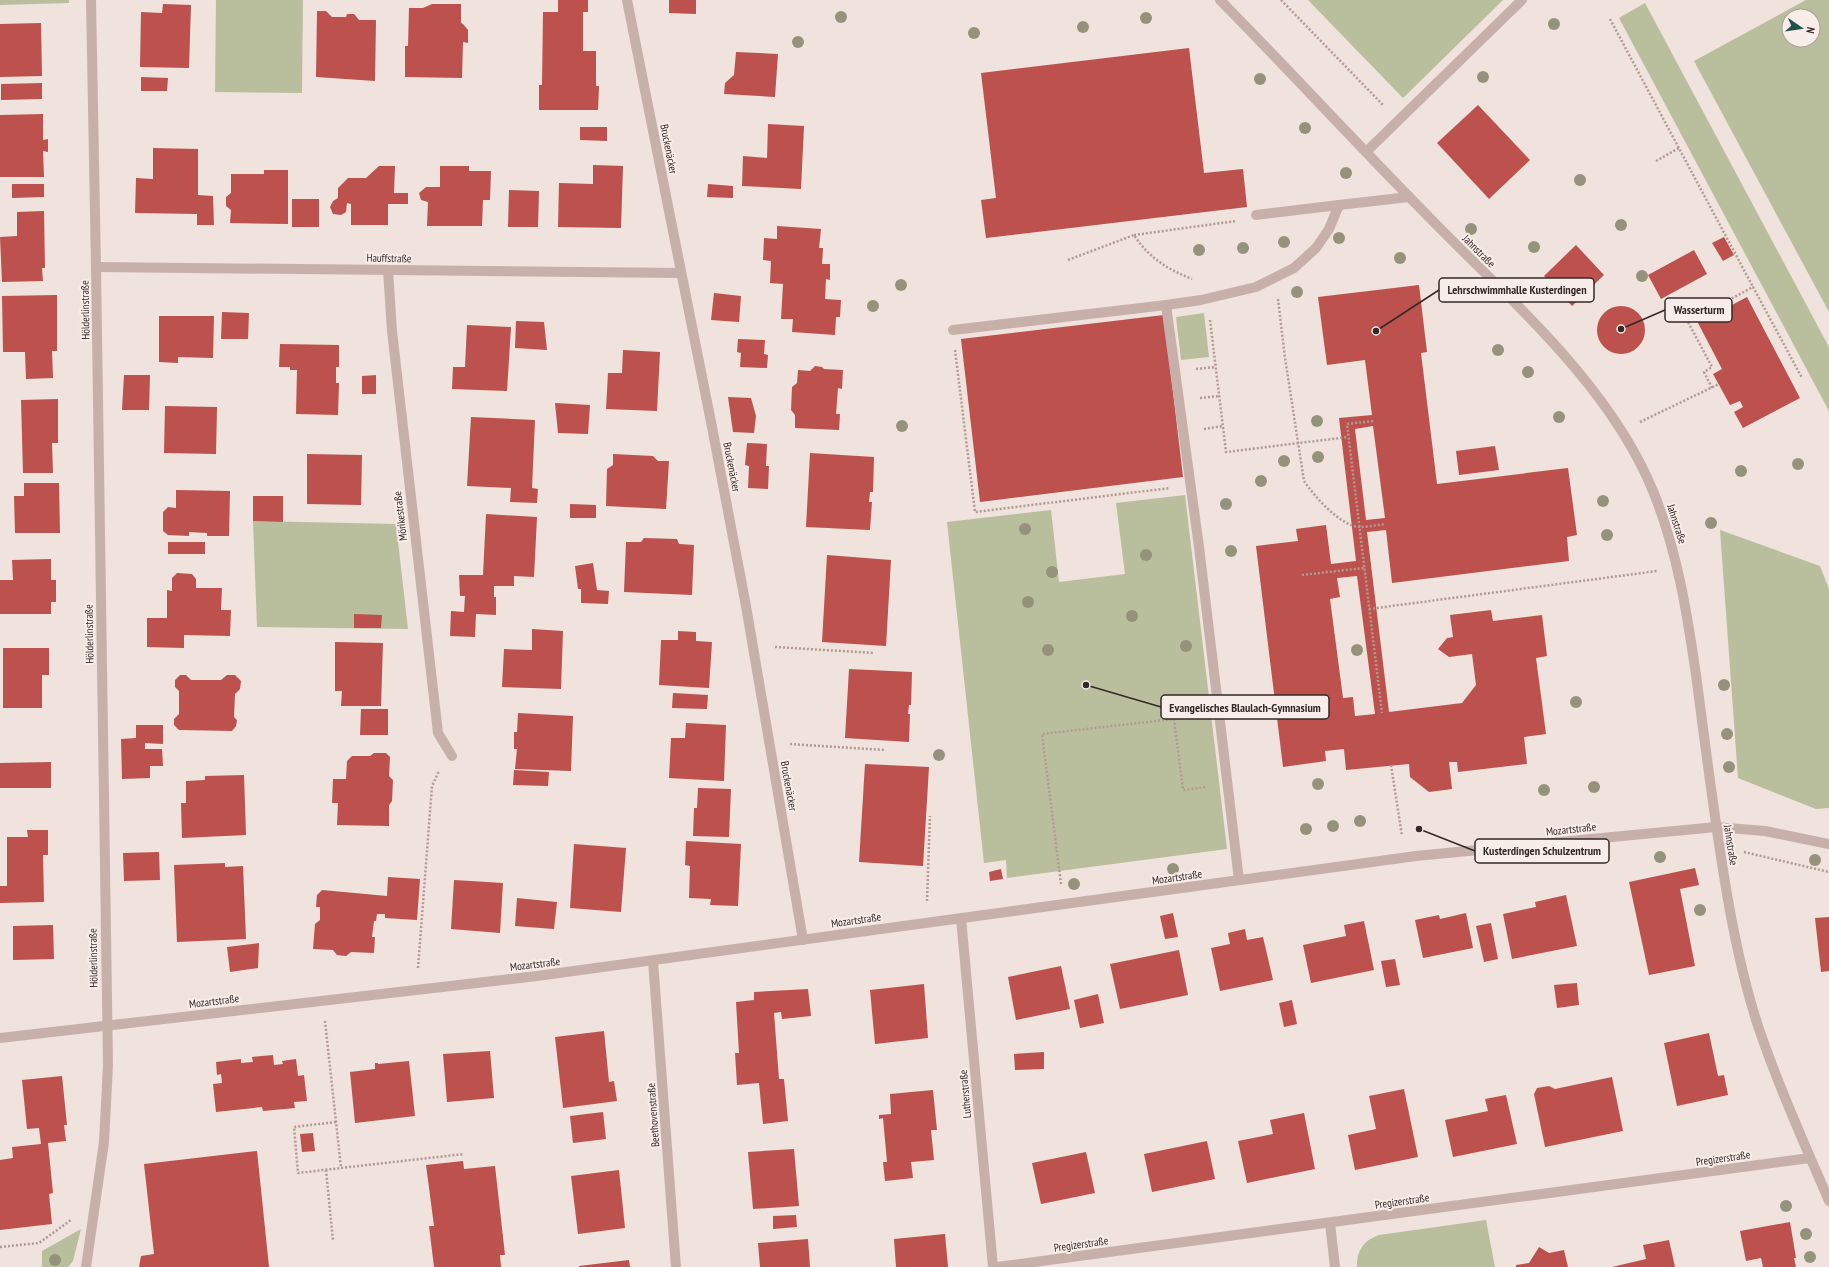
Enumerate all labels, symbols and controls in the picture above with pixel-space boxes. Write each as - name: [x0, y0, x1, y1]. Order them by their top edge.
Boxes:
- north arrow: [1781, 8, 1821, 48]
- text: N: [1803, 26, 1818, 35]
- street label: Bruckenäcker: [657, 123, 681, 175]
- street label: Jahnstraße: [1459, 231, 1499, 271]
- street label: Hauffstraße: [366, 251, 412, 265]
- callout: Lehrschwimmhalle Kusterdingen: [1439, 278, 1594, 302]
- street label: Hölderlinstraße: [77, 280, 93, 340]
- text: Lehrschwimmhalle Kusterdingen: [1447, 282, 1587, 297]
- callout: Wasserturm: [1665, 298, 1732, 322]
- text: Wasserturm: [1673, 302, 1724, 317]
- street label: Bruckenäcker: [720, 441, 744, 493]
- street label: Mörikestraße: [390, 490, 410, 542]
- street label: Jahnstraße: [1664, 501, 1690, 546]
- street label: Hölderlinstraße: [81, 604, 97, 664]
- callout: Evangelisches Blaulach-Gymnasium: [1161, 695, 1329, 719]
- text: Evangelisches Blaulach-Gymnasium: [1169, 700, 1321, 715]
- street label: Bruckenäcker: [778, 760, 800, 812]
- street label: Mozartstraße: [1545, 819, 1597, 839]
- street label: Jahnstraße: [1721, 823, 1741, 867]
- callout: Kusterdingen Schulzentrum: [1475, 839, 1609, 863]
- text: Kusterdingen Schulzentrum: [1483, 843, 1601, 858]
- street label: Mozartstraße: [1151, 867, 1203, 887]
- street label: Mozartstraße: [830, 910, 882, 930]
- street label: Hölderlinstraße: [85, 928, 101, 988]
- street label: Mozartstraße: [509, 954, 561, 974]
- street label: Mozartstraße: [188, 991, 240, 1011]
- street label: Lutherstraße: [956, 1069, 974, 1119]
- street label: Beethovenstraße: [644, 1082, 662, 1148]
- street label: Pregizerstraße: [1695, 1147, 1752, 1169]
- street label: Pregizerstraße: [1374, 1190, 1431, 1212]
- street label: Pregizerstraße: [1053, 1233, 1110, 1255]

